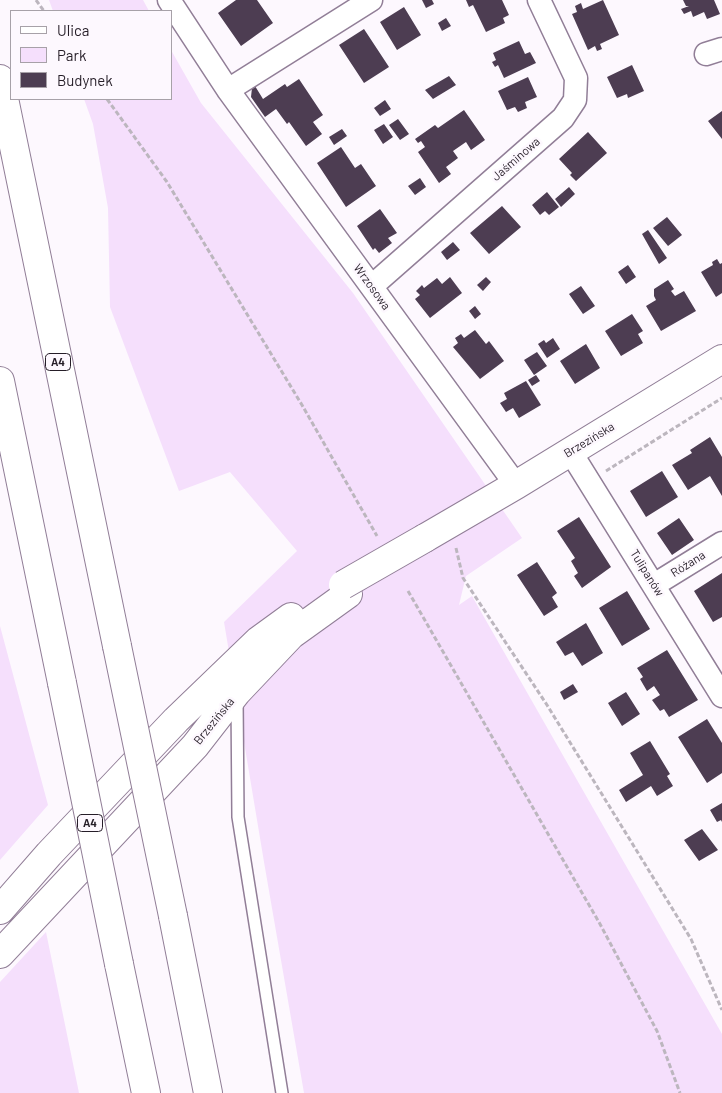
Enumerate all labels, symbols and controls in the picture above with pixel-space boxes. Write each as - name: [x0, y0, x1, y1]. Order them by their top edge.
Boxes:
- legend: [10, 10, 172, 100]
- text: Ulica: [57, 21, 89, 39]
- text: Park: [57, 46, 86, 64]
- text: Budynek: [57, 71, 113, 89]
- street label: Jaśminowa: [489, 134, 543, 184]
- street label: Wrzosowa: [350, 261, 394, 313]
- road number: A4: [46, 354, 70, 371]
- street label: Brzezińska: [561, 419, 617, 461]
- street label: Tulipanów: [627, 547, 667, 599]
- street label: Różana: [668, 548, 708, 580]
- street label: Brzezińska: [191, 695, 237, 747]
- road number: A4: [78, 814, 102, 831]

